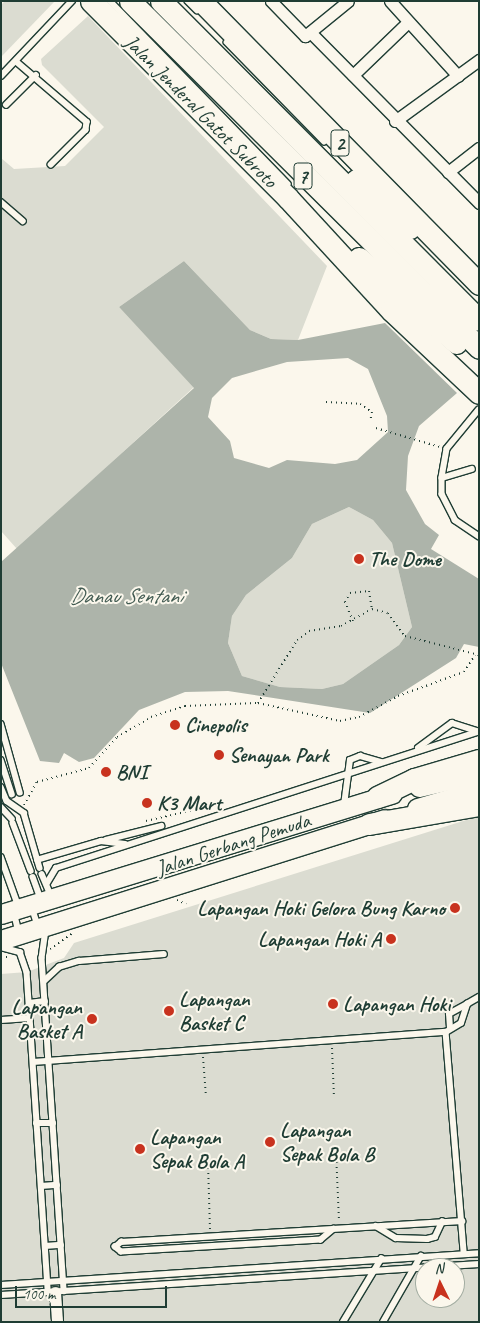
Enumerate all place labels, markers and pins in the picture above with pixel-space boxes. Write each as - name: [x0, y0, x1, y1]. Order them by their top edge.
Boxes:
- place label: The Dome: [369, 546, 440, 572]
- marker: The Dome: [353, 553, 365, 565]
- place label: Cinepolis: [185, 712, 247, 738]
- marker: Cinepolis: [169, 719, 181, 731]
- place label: Senayan Park: [229, 742, 329, 768]
- marker: Senayan Park: [213, 749, 225, 761]
- place label: BNI: [116, 759, 147, 785]
- marker: BNI: [100, 766, 112, 778]
- place label: K3 Mart: [157, 790, 221, 816]
- marker: K3 Mart: [141, 797, 153, 809]
- place label: Lapangan Hoki Gelora Bung Karno: [197, 895, 445, 921]
- marker: Lapangan Hoki Gelora Bung Karno: [449, 902, 461, 914]
- place label: Lapangan Hoki A: [258, 926, 381, 952]
- marker: Lapangan Hoki A: [385, 933, 397, 945]
- place label: Lapangan Basket C: [179, 986, 250, 1036]
- place label: Lapangan Hoki: [343, 991, 450, 1017]
- place label: Lapangan Basket A: [11, 994, 82, 1044]
- marker: Lapangan Hoki: [327, 998, 339, 1010]
- marker: Lapangan Basket C: [163, 1005, 175, 1017]
- marker: Lapangan Basket A: [86, 1013, 98, 1025]
- place label: Lapangan Sepak Bola B: [280, 1117, 373, 1167]
- place label: Lapangan Sepak Bola A: [150, 1124, 243, 1174]
- marker: Lapangan Sepak Bola B: [264, 1136, 276, 1148]
- marker: Lapangan Sepak Bola A: [134, 1143, 146, 1155]

